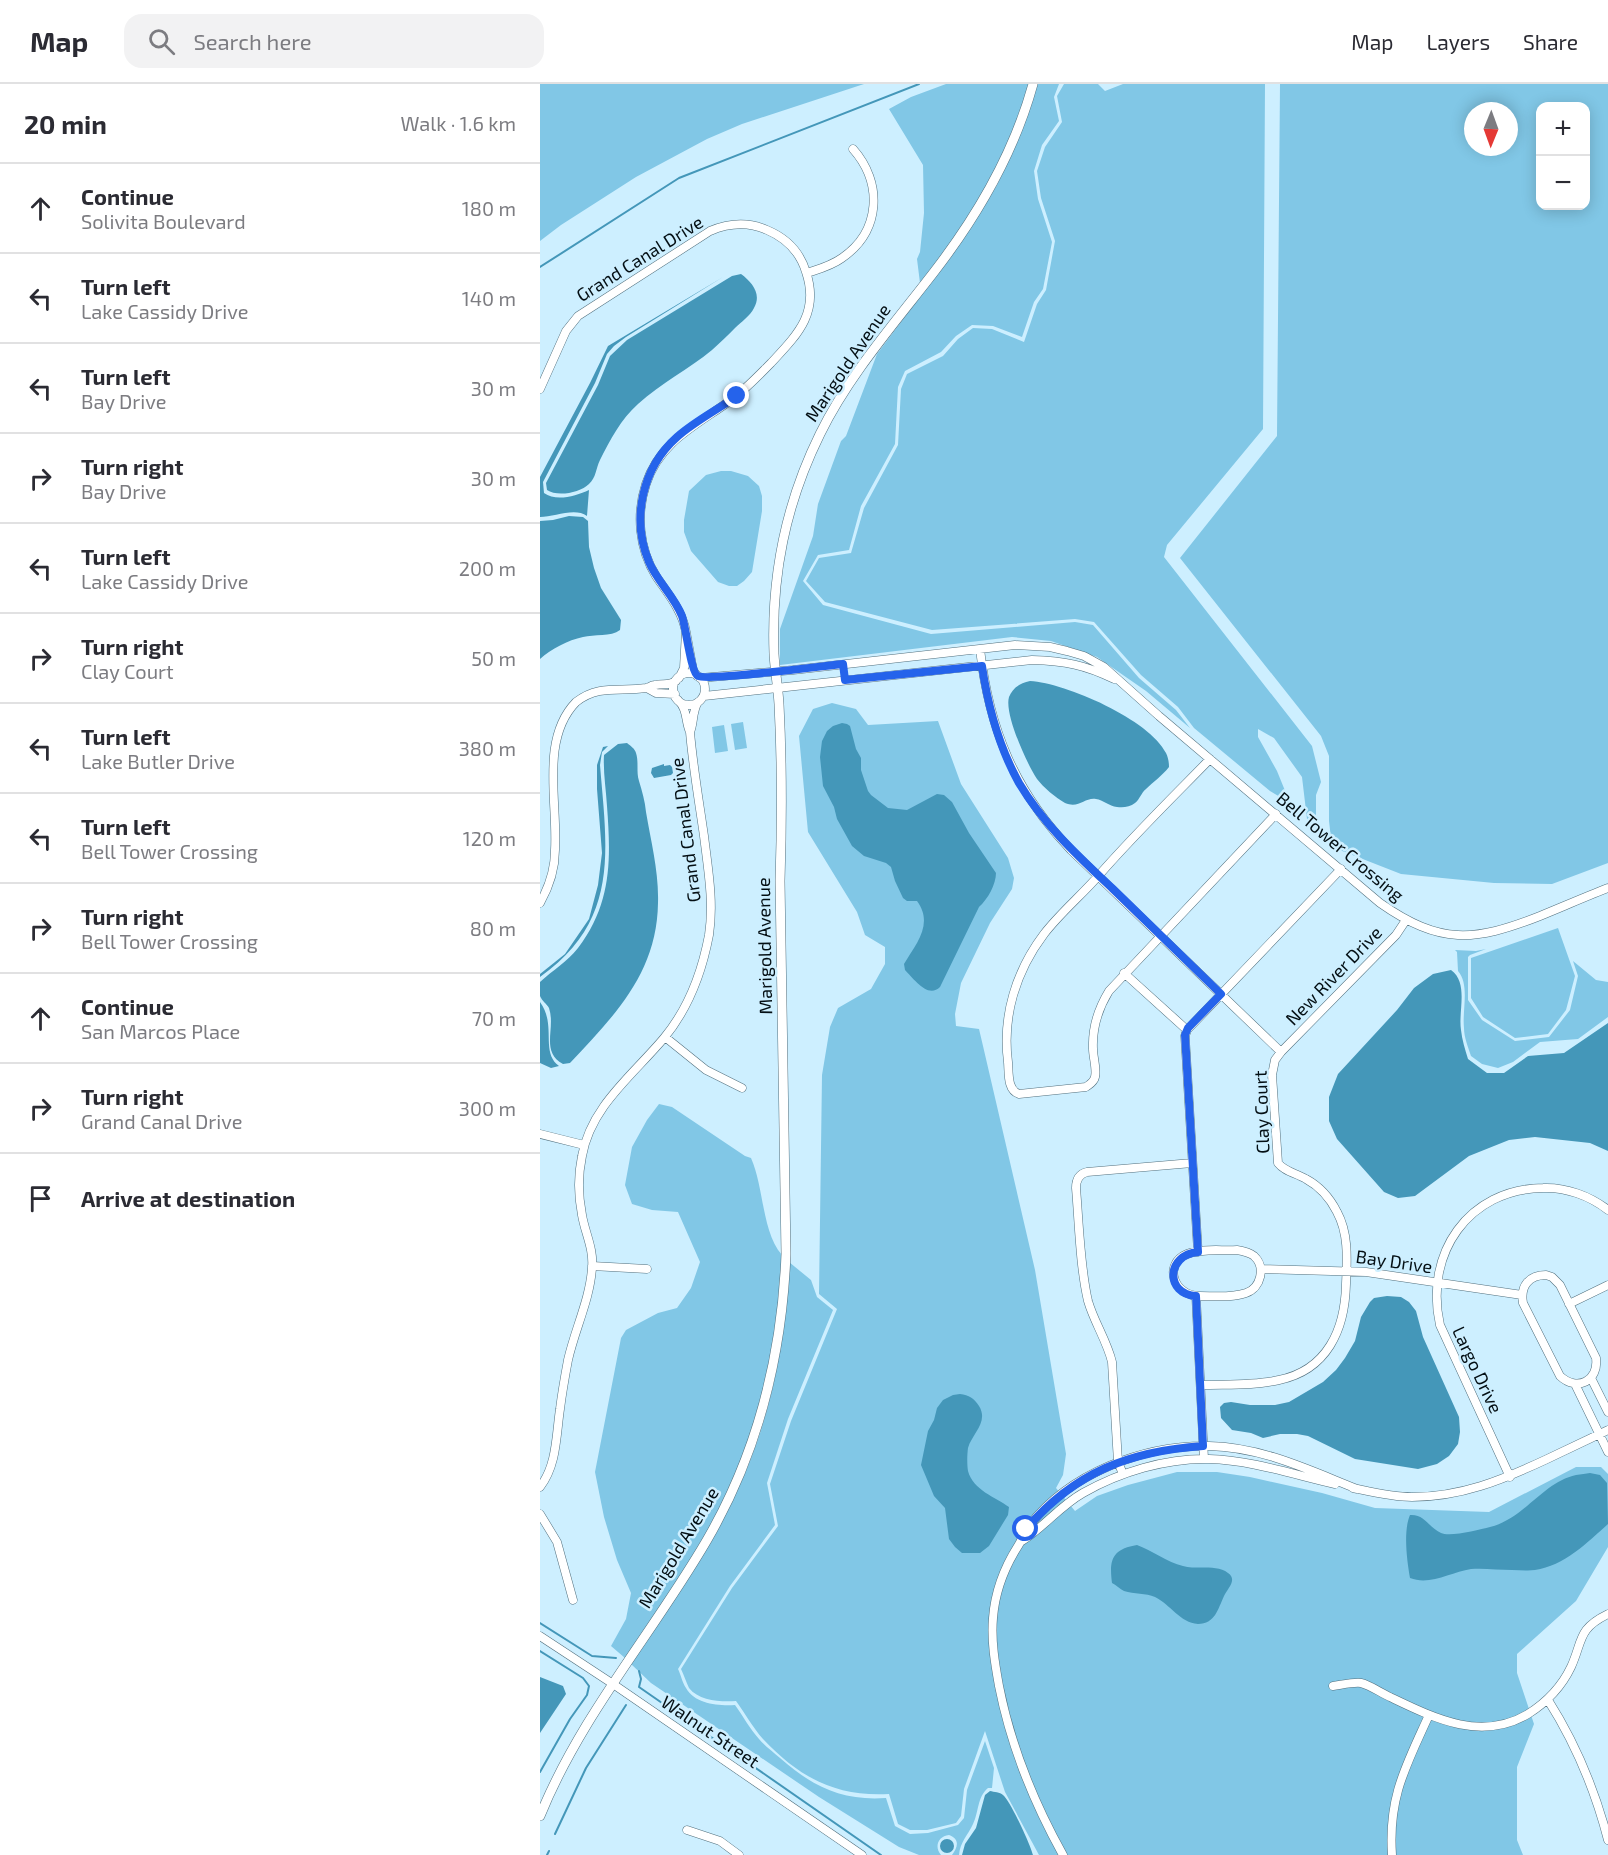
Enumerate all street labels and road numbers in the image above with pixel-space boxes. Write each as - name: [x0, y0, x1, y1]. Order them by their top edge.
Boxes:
- street label: Grand Canal Drive: [572, 210, 707, 306]
- street label: Marigold Avenue: [800, 299, 895, 425]
- street label: Grand Canal Drive: [665, 757, 705, 904]
- street label: Bell Tower Crossing: [1273, 787, 1409, 906]
- street label: Marigold Avenue: [752, 877, 776, 1015]
- street label: New River Drive: [1281, 921, 1386, 1029]
- street label: Clay Court: [1249, 1070, 1273, 1154]
- street label: Bay Drive: [1355, 1245, 1434, 1277]
- street label: Largo Drive: [1448, 1323, 1508, 1416]
- street label: Marigold Avenue: [633, 1483, 723, 1612]
- street label: Walnut Street: [657, 1690, 764, 1772]

